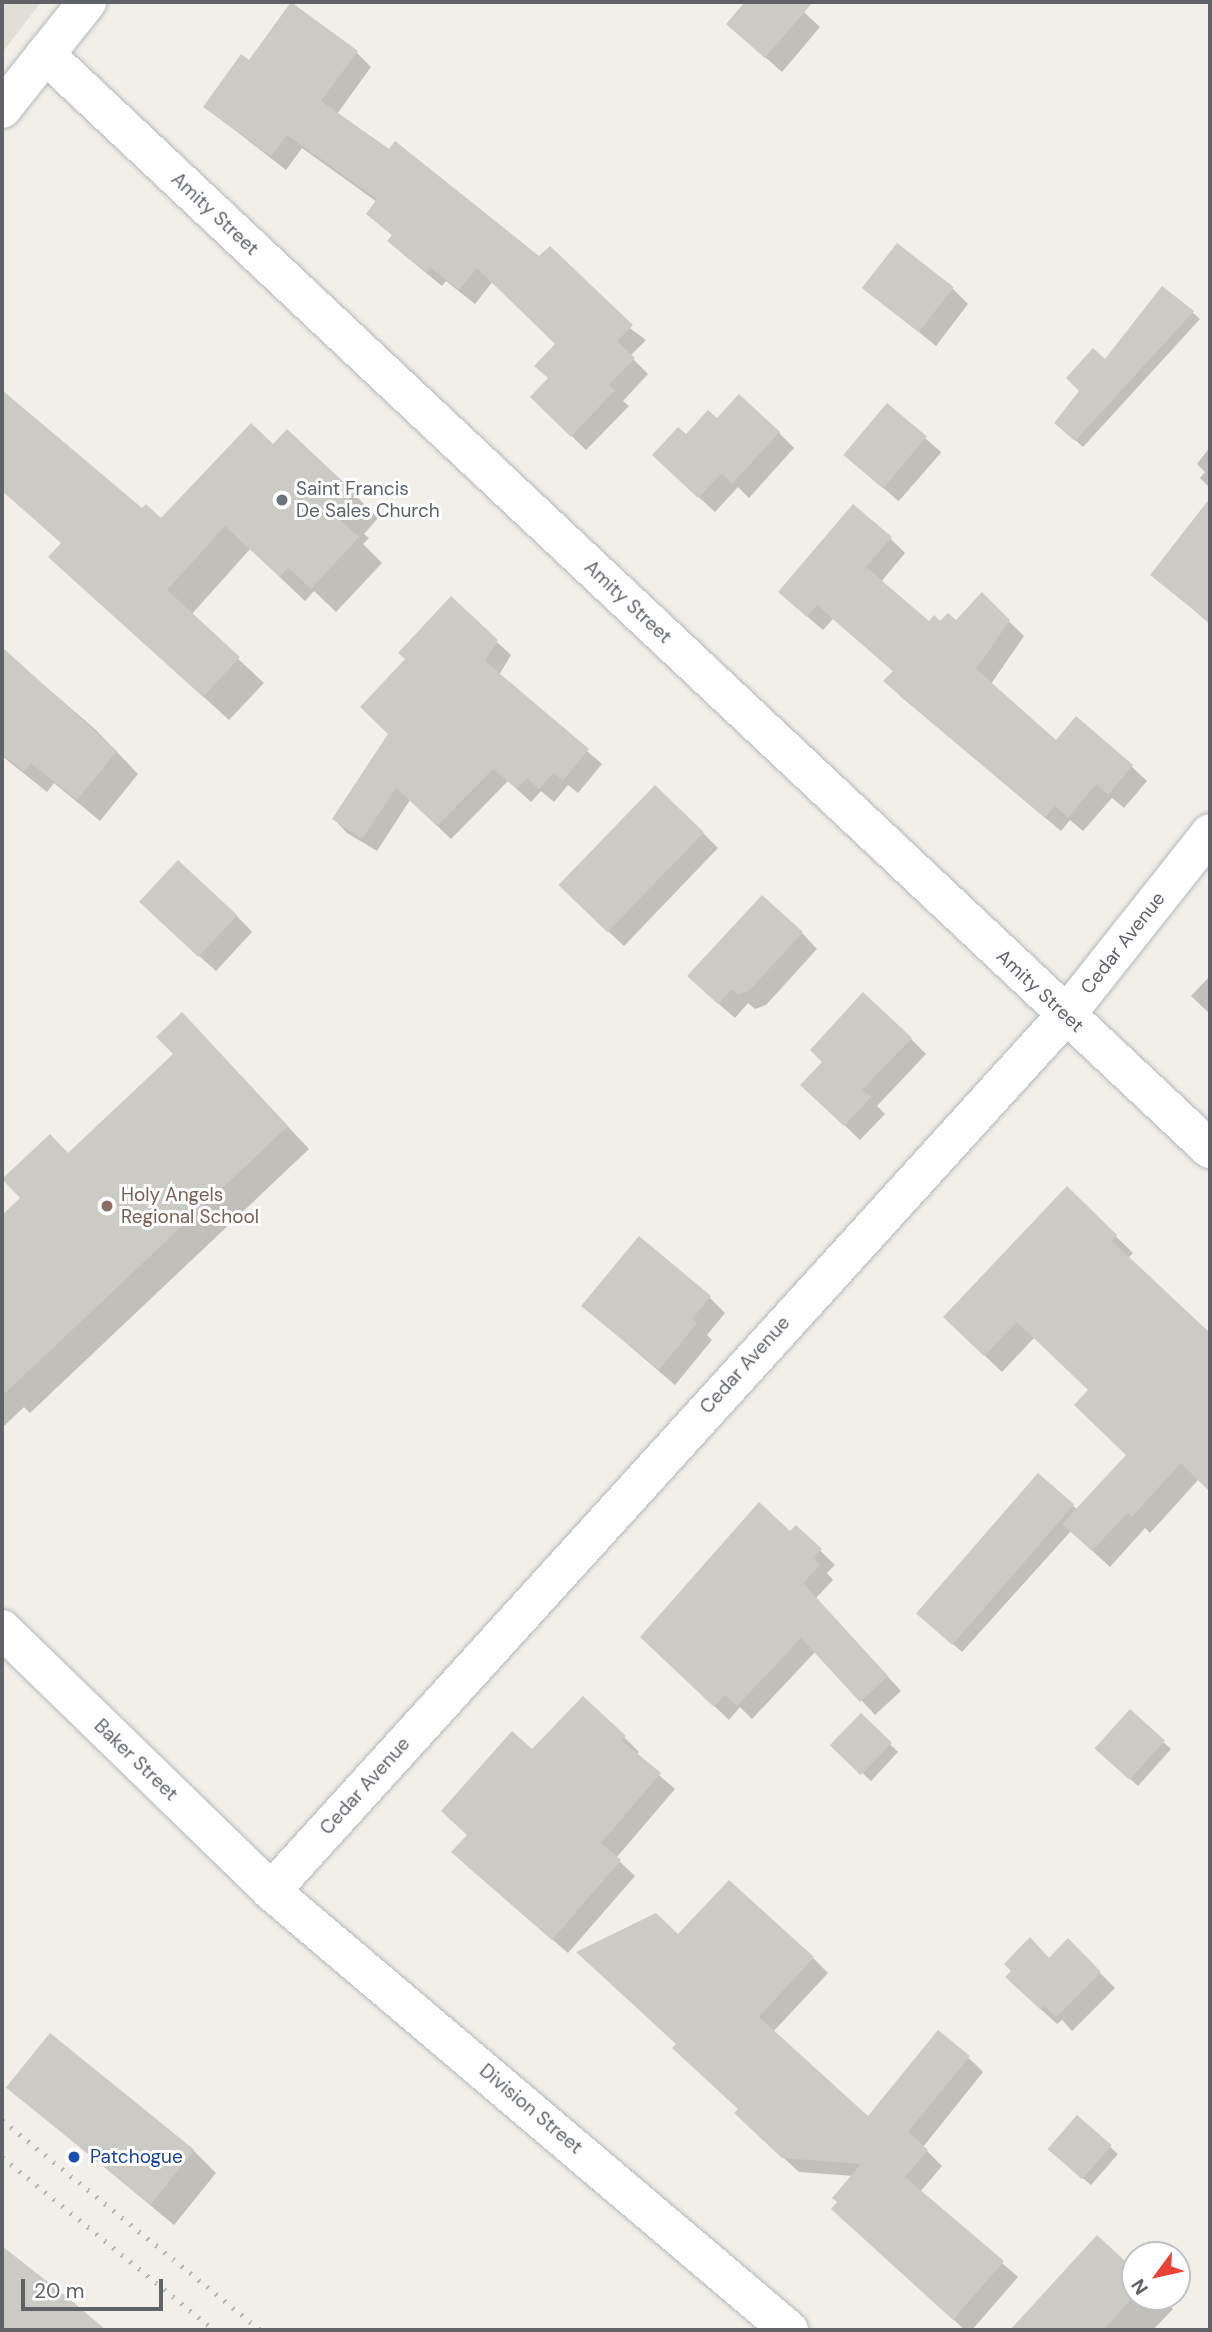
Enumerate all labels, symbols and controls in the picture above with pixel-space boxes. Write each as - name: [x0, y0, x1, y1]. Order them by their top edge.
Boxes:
- street label: Amity Street: [167, 168, 263, 260]
- place label: Saint Francis De Sales Church: [296, 478, 440, 522]
- marker: Saint Francis De Sales Church: [274, 492, 290, 508]
- street label: Amity Street: [580, 556, 676, 648]
- street label: Cedar Avenue: [1076, 887, 1170, 999]
- street label: Amity Street: [992, 945, 1088, 1037]
- place label: Holy Angels Regional School: [121, 1184, 259, 1228]
- marker: Holy Angels Regional School: [99, 1198, 115, 1214]
- street label: Cedar Avenue: [695, 1312, 795, 1418]
- street label: Baker Street: [89, 1714, 183, 1806]
- street label: Cedar Avenue: [315, 1733, 415, 1839]
- street label: Division Street: [475, 2059, 587, 2159]
- place label: Patchogue: [90, 2146, 183, 2168]
- marker: Patchogue: [64, 2147, 84, 2167]
- north arrow: [1121, 2241, 1191, 2311]
- scale bar: [24, 2266, 166, 2310]
- text: N: [1125, 2274, 1154, 2299]
- text: 20 m: [34, 2277, 85, 2305]

